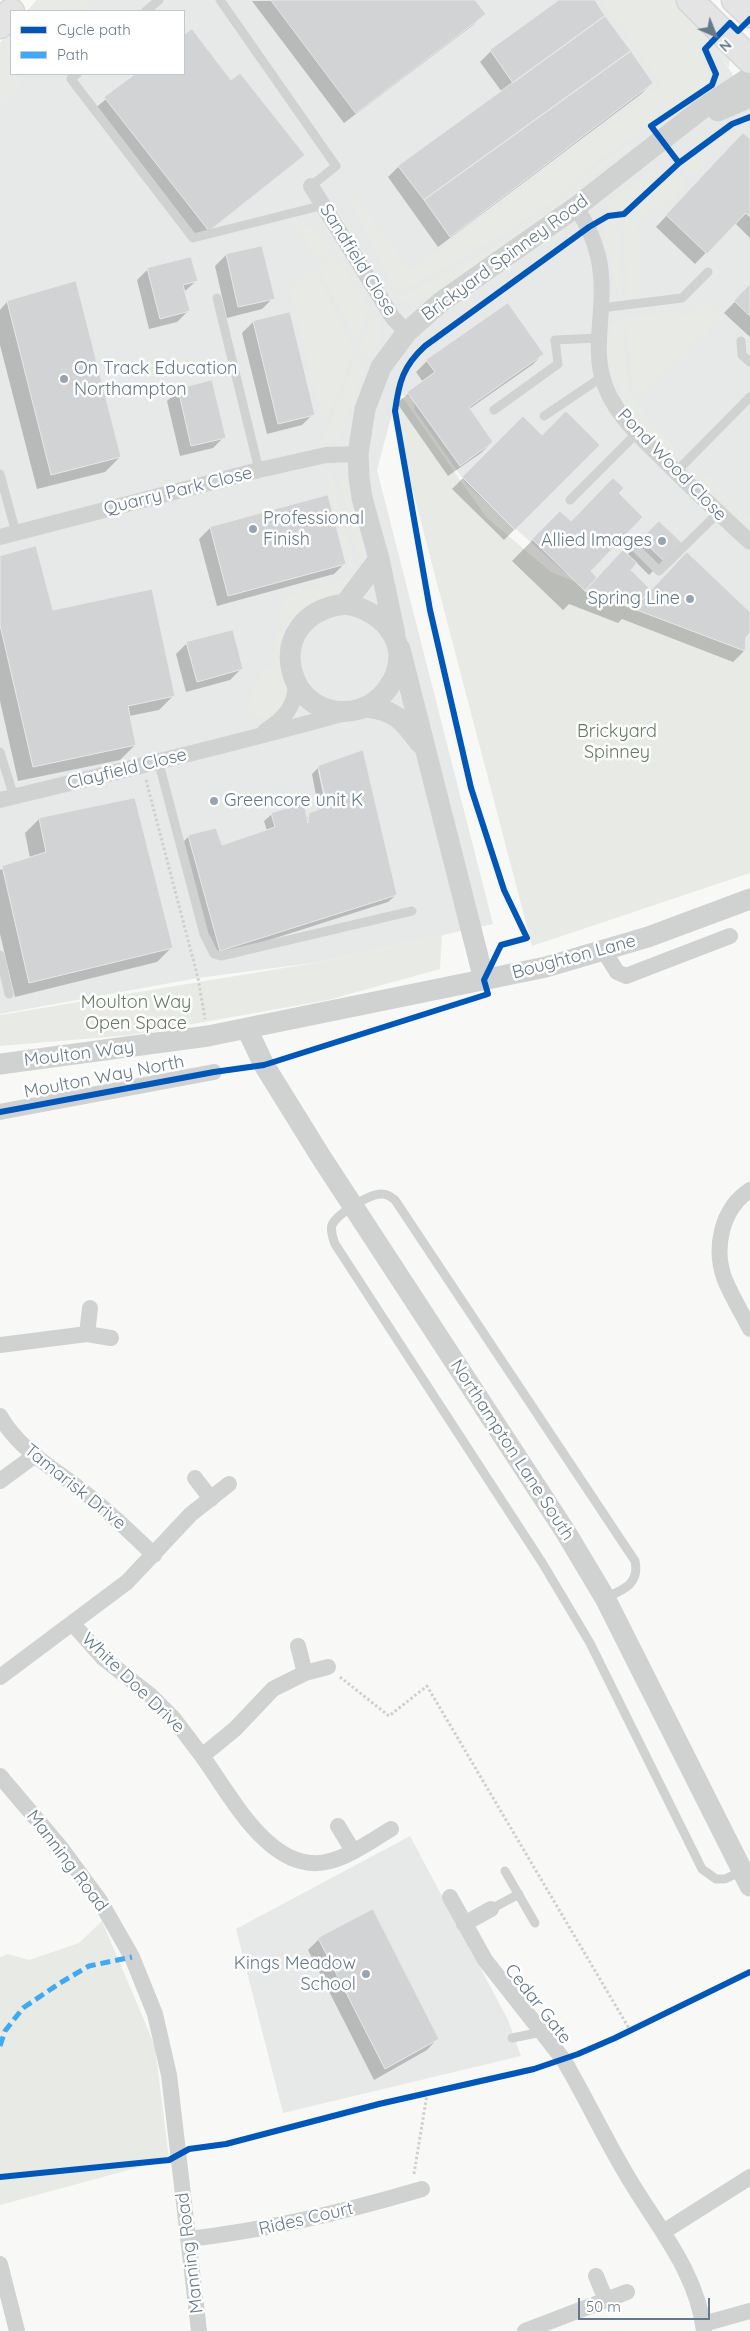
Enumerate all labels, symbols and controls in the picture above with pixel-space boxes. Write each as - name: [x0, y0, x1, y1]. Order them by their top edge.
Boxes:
- legend: [10, 10, 185, 75]
- north arrow: [690, 10, 740, 60]
- text: Cycle path: [57, 20, 131, 39]
- text: N: [715, 36, 735, 56]
- text: Path: [57, 45, 89, 64]
- street label: Brickyard Spinney Road: [418, 190, 592, 326]
- street label: Sandfield Close: [315, 200, 401, 320]
- place label: On Track Education Northampton: [74, 358, 237, 400]
- marker: On Track Education Northampton: [58, 373, 70, 385]
- street label: Pond Wood Close: [613, 404, 731, 526]
- street label: Quarry Park Close: [101, 462, 255, 520]
- place label: Professional Finish: [263, 508, 364, 550]
- marker: Professional Finish: [247, 523, 259, 535]
- place label: Allied Images: [541, 530, 652, 552]
- marker: Allied Images: [656, 535, 668, 547]
- place label: Spring Line: [588, 588, 680, 610]
- marker: Spring Line: [684, 593, 696, 605]
- park label: Brickyard Spinney: [577, 721, 657, 764]
- street label: Clayfield Close: [65, 744, 189, 794]
- place label: Greencore unit K: [224, 790, 363, 812]
- marker: Greencore unit K: [208, 795, 220, 807]
- street label: Boughton Lane: [510, 930, 638, 984]
- park label: Moulton Way Open Space: [81, 992, 191, 1034]
- street label: Moulton Way: [23, 1037, 135, 1071]
- street label: Moulton Way North: [22, 1051, 186, 1103]
- street label: Northampton Lane South: [445, 1356, 579, 1544]
- street label: Tamarisk Drive: [20, 1439, 130, 1535]
- street label: White Doe Drive: [77, 1628, 189, 1738]
- street label: Manning Road: [22, 1806, 112, 1916]
- place label: Kings Meadow School: [234, 1953, 356, 1996]
- street label: Cedar Gate: [500, 1960, 576, 2048]
- marker: Kings Meadow School: [360, 1968, 372, 1980]
- street label: Manning Road: [172, 2191, 208, 2315]
- street label: Rides Court: [257, 2198, 355, 2240]
- scale bar: [580, 2288, 712, 2320]
- text: 50 m: [586, 2297, 621, 2316]

